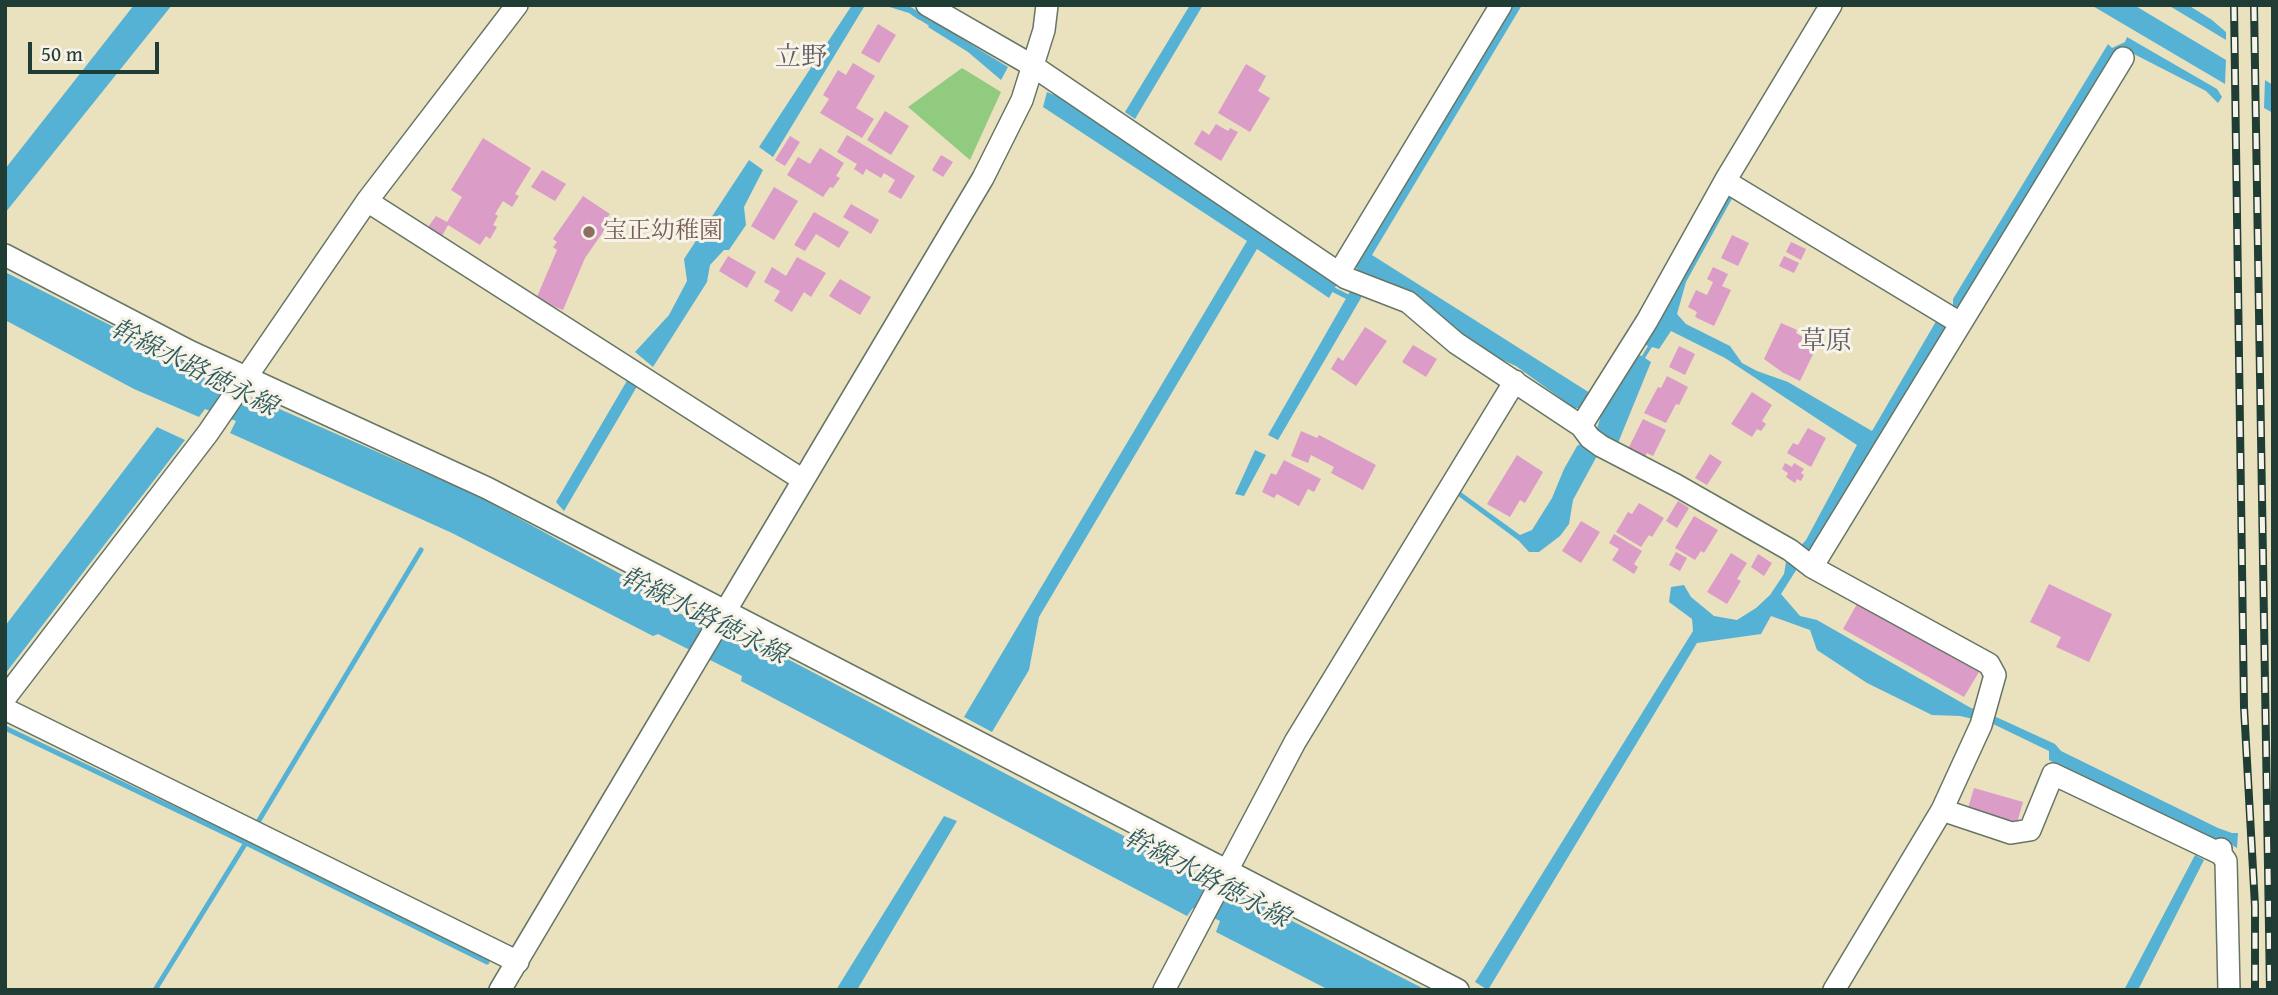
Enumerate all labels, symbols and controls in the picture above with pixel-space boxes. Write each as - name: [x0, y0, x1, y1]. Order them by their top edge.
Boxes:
- scale bar: [32, 28, 163, 72]
- text: 50 m: [41, 38, 83, 69]
- district label: 立野: [775, 42, 827, 74]
- place label: 宝正幼稚園: [603, 218, 723, 246]
- marker: 宝正幼稚園: [581, 224, 597, 240]
- water label: 幹線水路徳永線: [105, 314, 281, 424]
- district label: 草原: [1800, 326, 1852, 358]
- water label: 幹線水路徳永線: [615, 562, 791, 672]
- water label: 幹線水路徳永線: [1118, 823, 1294, 935]

